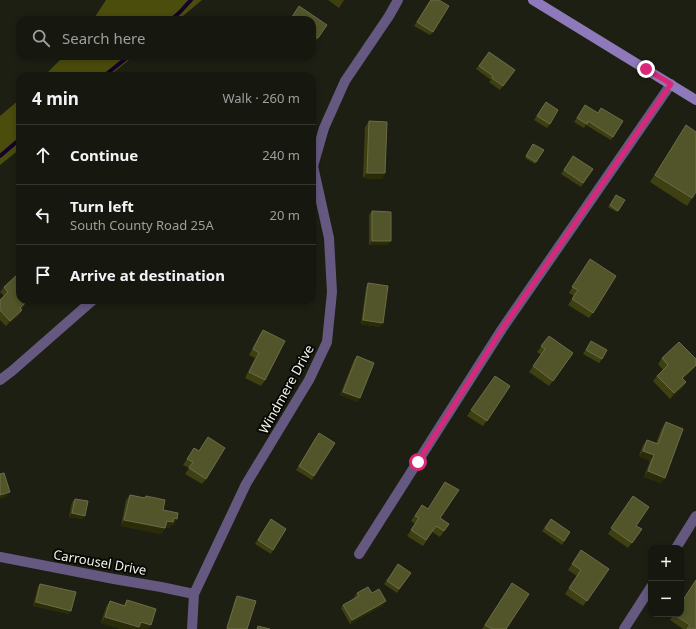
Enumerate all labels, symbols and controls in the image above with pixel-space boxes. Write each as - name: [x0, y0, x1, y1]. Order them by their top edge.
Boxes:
- search box: [16, 16, 316, 60]
- icon: search: [30, 27, 52, 49]
- text: Search here: [62, 28, 145, 48]
- route end: [637, 60, 655, 78]
- text: 4 min: [32, 87, 79, 110]
- text: Walk · 260 m: [222, 89, 300, 107]
- icon: ahead: [32, 144, 54, 166]
- text: Continue: [70, 145, 138, 165]
- text: 240 m: [262, 146, 300, 164]
- text: Turn left: [70, 196, 134, 216]
- icon: left: [32, 204, 54, 226]
- text: 20 m: [270, 206, 300, 224]
- text: South County Road 25A: [70, 216, 214, 234]
- icon: arrive: [32, 264, 54, 286]
- text: Arrive at destination: [70, 265, 225, 285]
- street label: Windmere Drive: [254, 341, 318, 437]
- route start: [409, 453, 427, 471]
- street label: Carrousel Drive: [52, 545, 148, 579]
- map controls: [648, 545, 684, 617]
- button: +: [648, 545, 684, 581]
- button: −: [648, 581, 684, 617]

